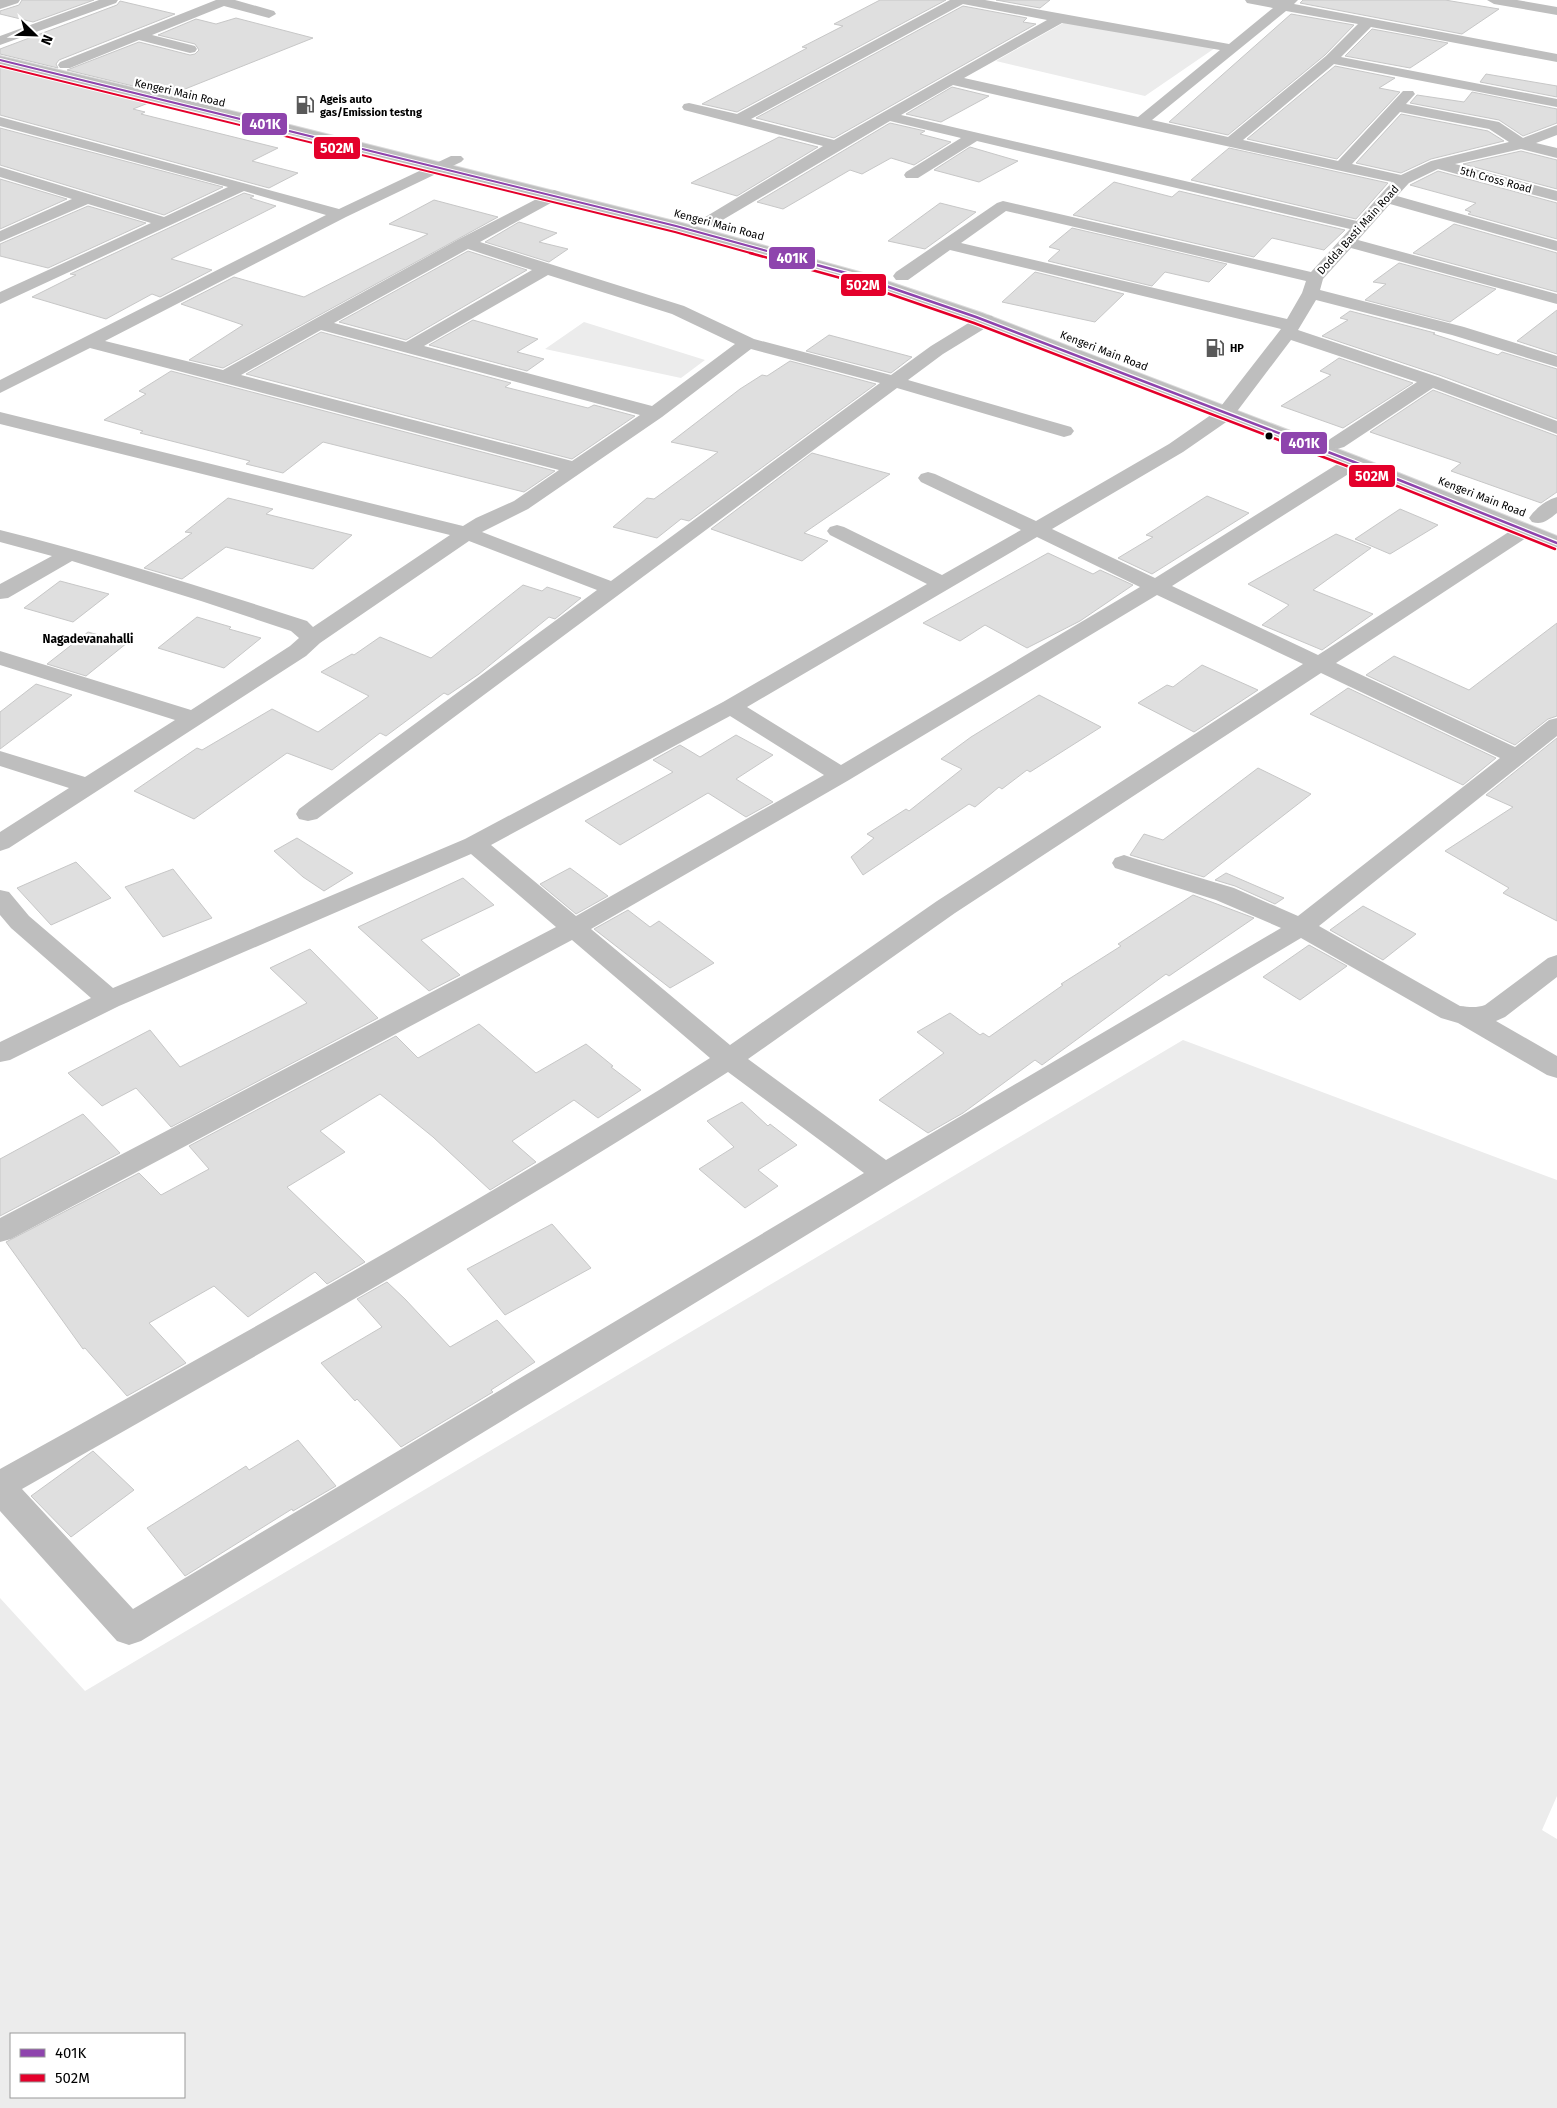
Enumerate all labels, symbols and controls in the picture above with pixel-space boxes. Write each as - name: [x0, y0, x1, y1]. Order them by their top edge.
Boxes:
- north arrow: [10, 10, 60, 60]
- text: N: [37, 32, 56, 47]
- street label: Kengeri Main Road: [133, 76, 227, 110]
- place label: Ageis auto gas/Emission testng: [319, 93, 423, 119]
- fuel station icon: Ageis auto gas/Emission testng: [294, 94, 316, 116]
- line badge: 401K: [241, 112, 288, 136]
- text: 401K: [249, 116, 282, 133]
- line badge: 502M: [313, 136, 361, 160]
- text: 502M: [320, 140, 354, 157]
- street label: 5th Cross Road: [1459, 164, 1533, 196]
- street label: Dodda Basti Main Road: [1314, 183, 1402, 277]
- street label: Kengeri Main Road: [672, 207, 766, 243]
- line badge: 401K: [768, 246, 816, 270]
- text: 401K: [776, 250, 809, 267]
- line badge: 502M: [840, 273, 887, 297]
- text: 502M: [846, 277, 880, 294]
- street label: Kengeri Main Road: [1058, 328, 1150, 374]
- fuel station icon: HP: [1204, 337, 1226, 359]
- place label: HP: [1230, 342, 1244, 355]
- unlabelled marker: [1264, 431, 1274, 441]
- line badge: 401K: [1280, 431, 1328, 455]
- text: 401K: [1288, 435, 1321, 452]
- line badge: 502M: [1348, 464, 1396, 488]
- text: 502M: [1355, 468, 1389, 485]
- street label: Kengeri Main Road: [1436, 474, 1528, 520]
- district label: Nagadevanahalli: [43, 632, 133, 646]
- legend: [10, 2033, 185, 2098]
- text: 401K: [55, 2044, 86, 2062]
- text: 502M: [55, 2069, 90, 2087]

